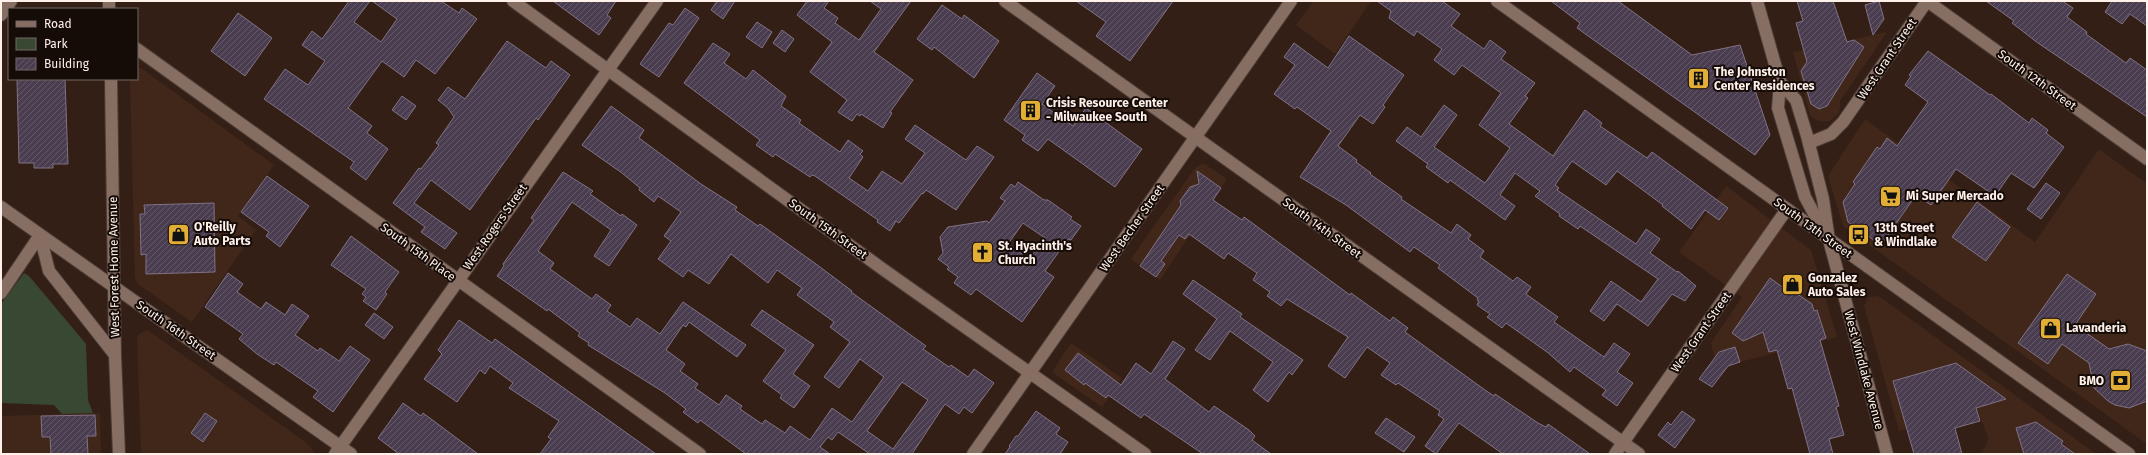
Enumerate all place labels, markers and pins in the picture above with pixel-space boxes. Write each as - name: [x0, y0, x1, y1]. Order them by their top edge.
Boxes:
- place label: The Johnston Center Residences: [1714, 65, 1815, 93]
- building icon: The Johnston Center Residences: [1686, 66, 1712, 92]
- place label: Crisis Resource Center - Milwaukee South: [1046, 96, 1168, 124]
- building icon: Crisis Resource Center - Milwaukee South: [1018, 97, 1044, 123]
- supermarket icon: Mi Super Mercado: [1877, 183, 1903, 209]
- place label: Mi Super Mercado: [1906, 189, 2004, 203]
- place label: O'Reilly Auto Parts: [193, 220, 251, 248]
- shop icon: O'Reilly Auto Parts: [165, 221, 191, 247]
- place label: 13th Street & Windlake: [1874, 221, 1937, 249]
- bus stop icon: 13th Street & Windlake: [1845, 222, 1871, 248]
- place label: St. Hyacinth's Church: [998, 239, 1072, 267]
- church icon: St. Hyacinth's Church: [969, 240, 995, 266]
- place label: Gonzalez Auto Sales: [1807, 271, 1866, 299]
- shop icon: Gonzalez Auto Sales: [1779, 272, 1805, 298]
- shop icon: Lavanderia: [2037, 315, 2063, 341]
- place label: Lavanderia: [2066, 321, 2127, 335]
- bank icon: BMO: [2107, 368, 2133, 394]
- place label: BMO: [2079, 374, 2104, 388]

